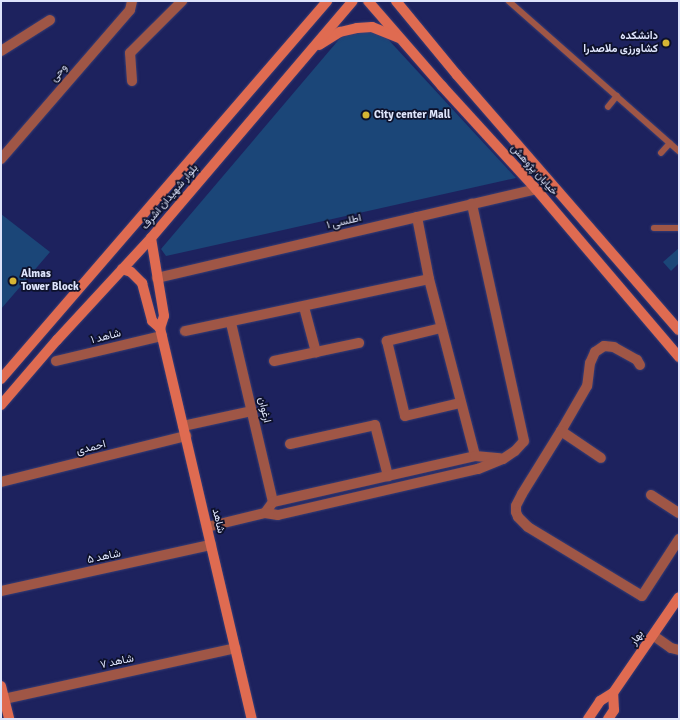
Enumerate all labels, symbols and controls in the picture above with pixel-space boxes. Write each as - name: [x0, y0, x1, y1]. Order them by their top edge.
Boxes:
- place label: دانشکده کشاورزی ملاصدرا: [583, 30, 658, 56]
- marker: دانشکده کشاورزی ملاصدرا: [661, 38, 671, 48]
- street label: وحی: [48, 61, 70, 85]
- place label: City center Mall: [374, 108, 451, 122]
- marker: City center Mall: [361, 110, 371, 120]
- street label: خیابان پژوهش: [508, 142, 560, 198]
- street label: بلوار شهیدان اشرف: [139, 162, 201, 232]
- street label: اطلسی ۱: [325, 212, 363, 232]
- place label: Almas Tower Block: [21, 268, 79, 294]
- marker: Almas Tower Block: [8, 276, 18, 286]
- street label: شاهد ۱: [90, 327, 122, 347]
- street label: ارغوان: [255, 396, 273, 424]
- street label: احمدی: [75, 438, 107, 458]
- street label: شاهد: [209, 507, 227, 535]
- street label: شاهد ۵: [86, 547, 122, 567]
- street label: بهار: [627, 628, 647, 648]
- street label: شاهد ۷: [99, 652, 135, 672]

